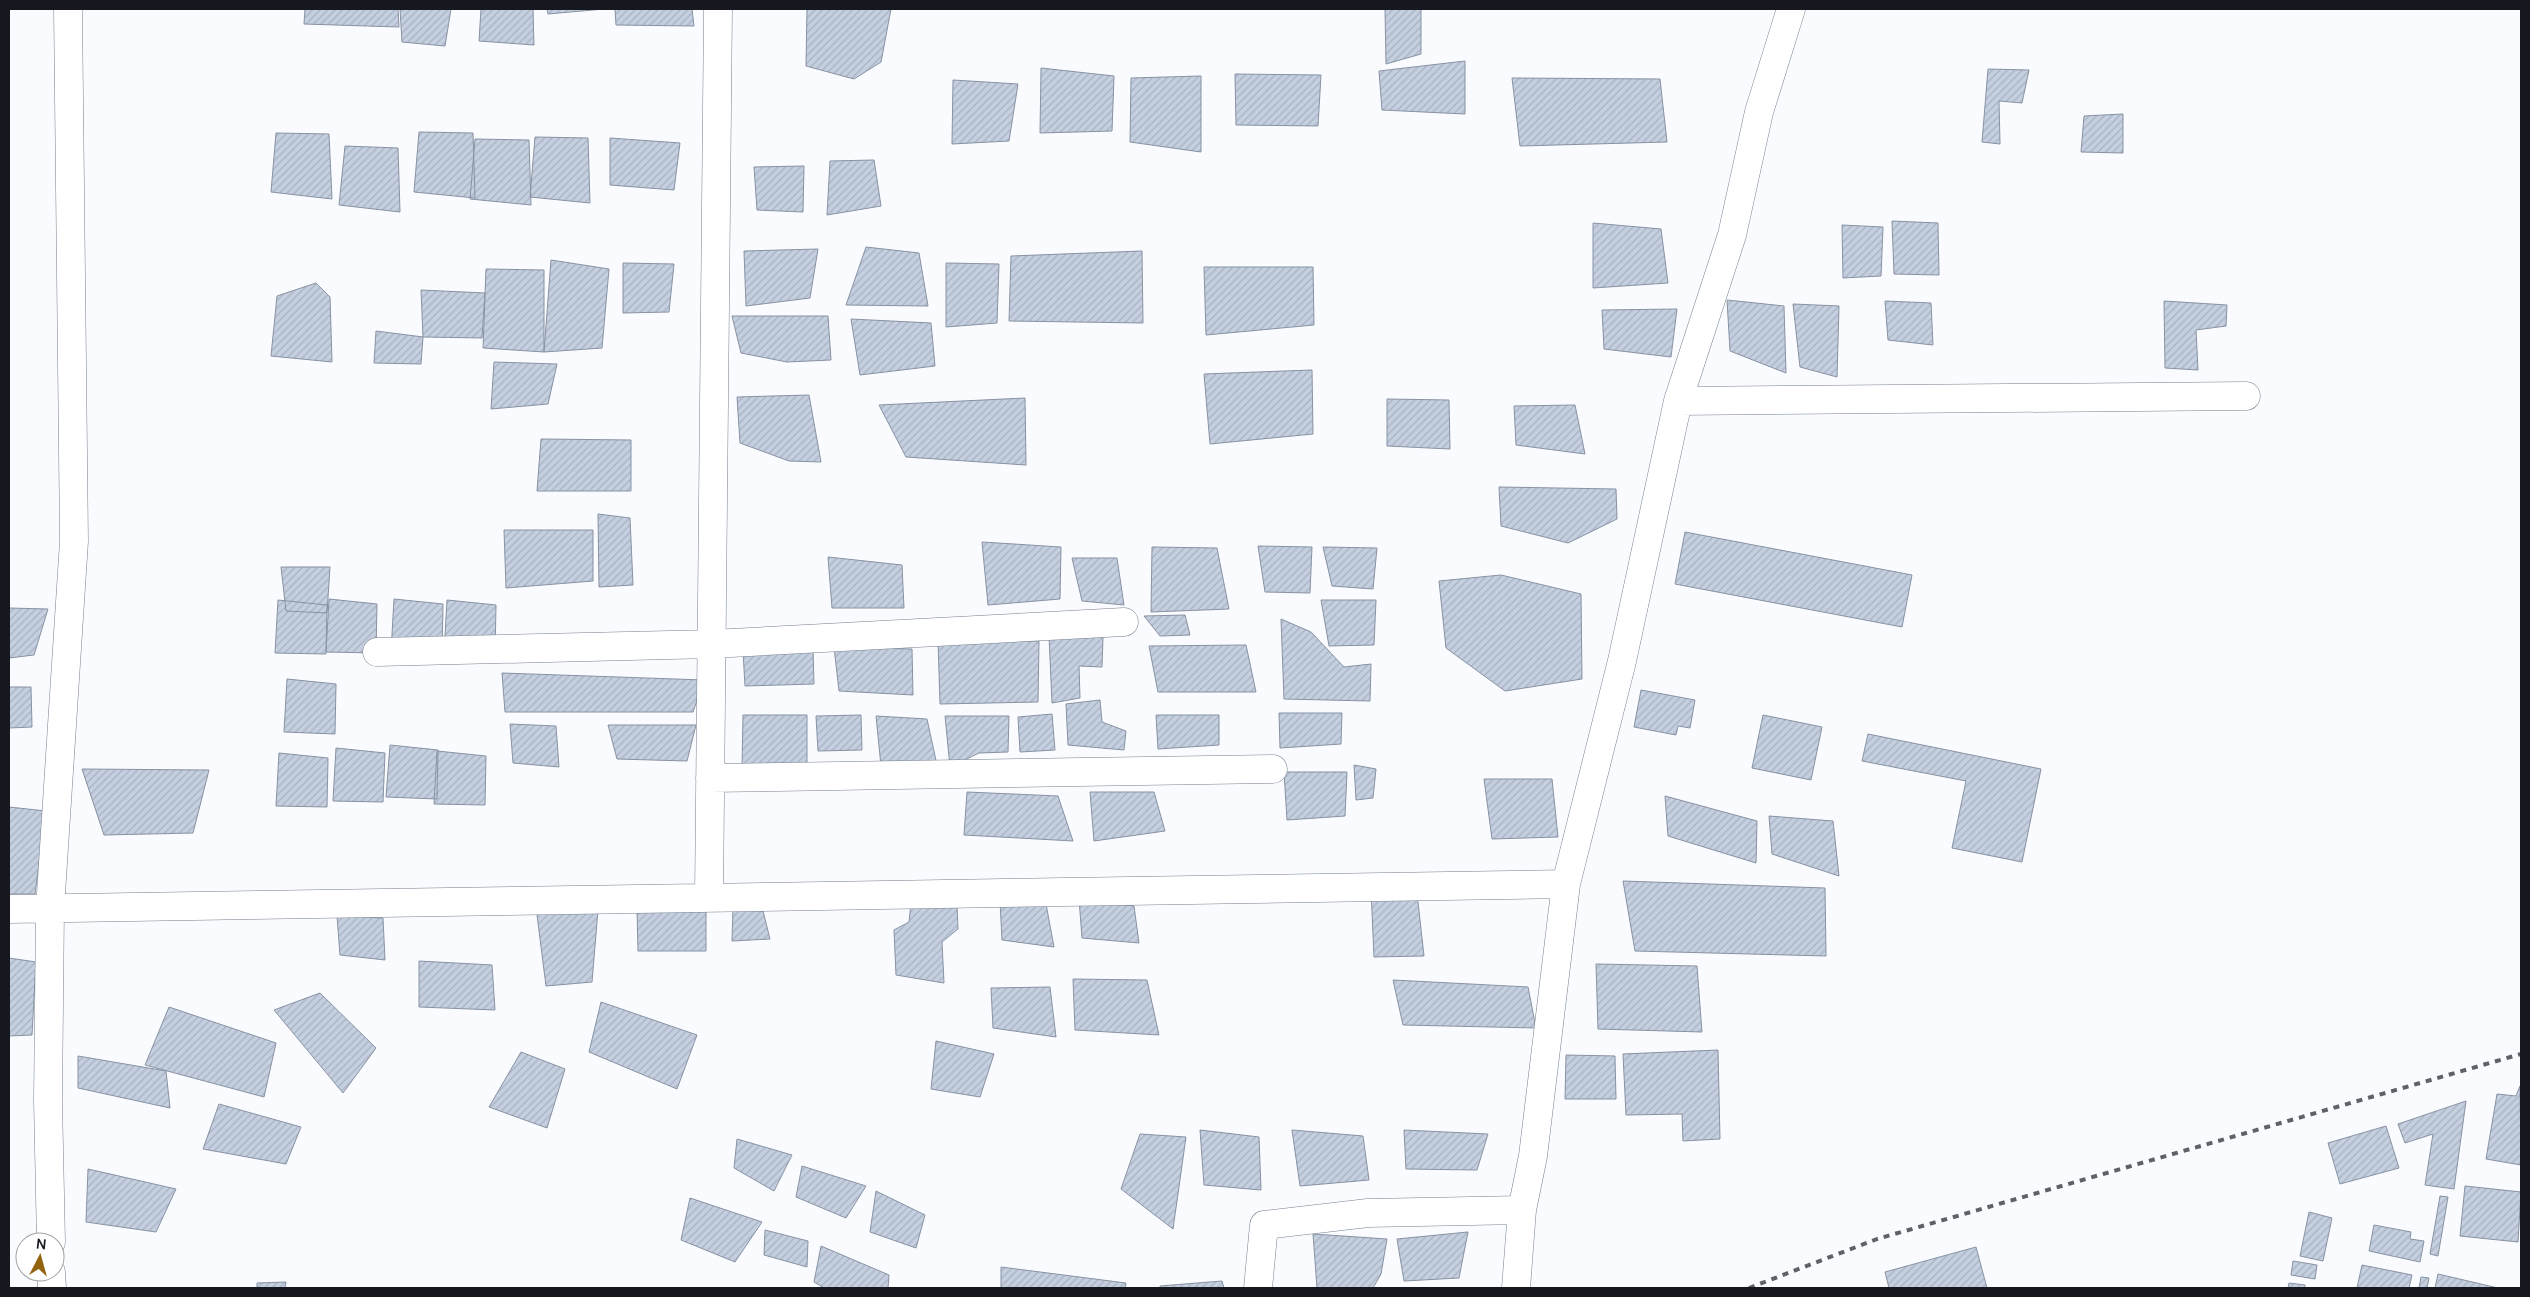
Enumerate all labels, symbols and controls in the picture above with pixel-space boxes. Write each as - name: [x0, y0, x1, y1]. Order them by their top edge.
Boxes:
- north arrow: [15, 1232, 65, 1282]
- text: N: [35, 1234, 47, 1254]

